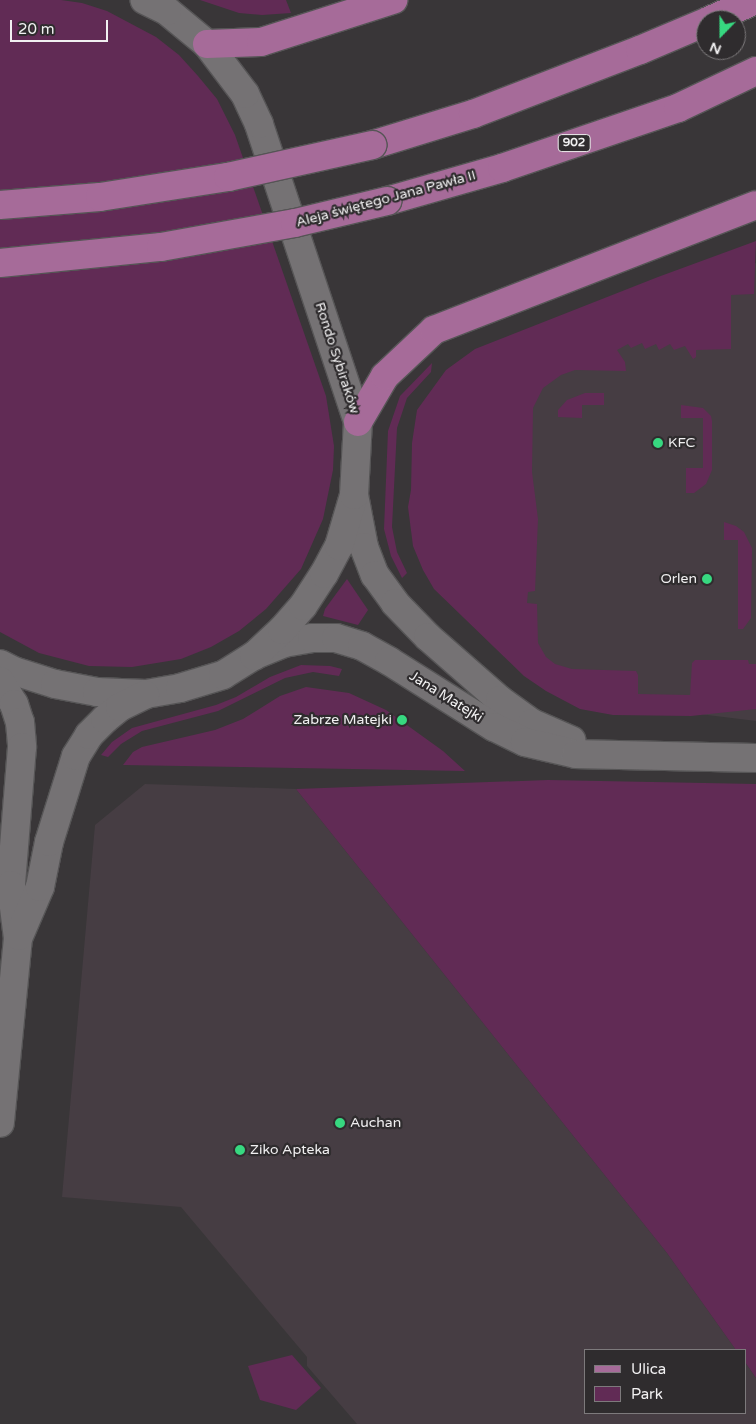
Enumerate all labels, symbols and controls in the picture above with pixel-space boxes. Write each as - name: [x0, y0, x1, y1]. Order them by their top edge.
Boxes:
- scale bar: [12, 10, 110, 42]
- north arrow: [696, 10, 746, 60]
- text: 20 m: [18, 20, 55, 38]
- text: N: [707, 38, 724, 58]
- road number: 902: [556, 134, 592, 152]
- street label: Aleja świętego Jana Pawła II: [294, 167, 478, 231]
- street label: Rondo Sybiraków: [311, 300, 363, 416]
- place label: KFC: [668, 435, 695, 451]
- marker: KFC: [652, 437, 664, 449]
- place label: Orlen: [660, 571, 697, 587]
- marker: Orlen: [701, 573, 713, 585]
- street label: Jana Matejki: [406, 668, 486, 726]
- place label: Zabrze Matejki: [293, 712, 392, 728]
- marker: Zabrze Matejki: [396, 714, 408, 726]
- place label: Auchan: [350, 1115, 401, 1131]
- marker: Auchan: [334, 1117, 346, 1129]
- place label: Ziko Apteka: [250, 1142, 330, 1158]
- marker: Ziko Apteka: [234, 1144, 246, 1156]
- legend: [584, 1349, 746, 1414]
- text: Ulica: [631, 1360, 666, 1378]
- text: Park: [631, 1385, 663, 1403]

